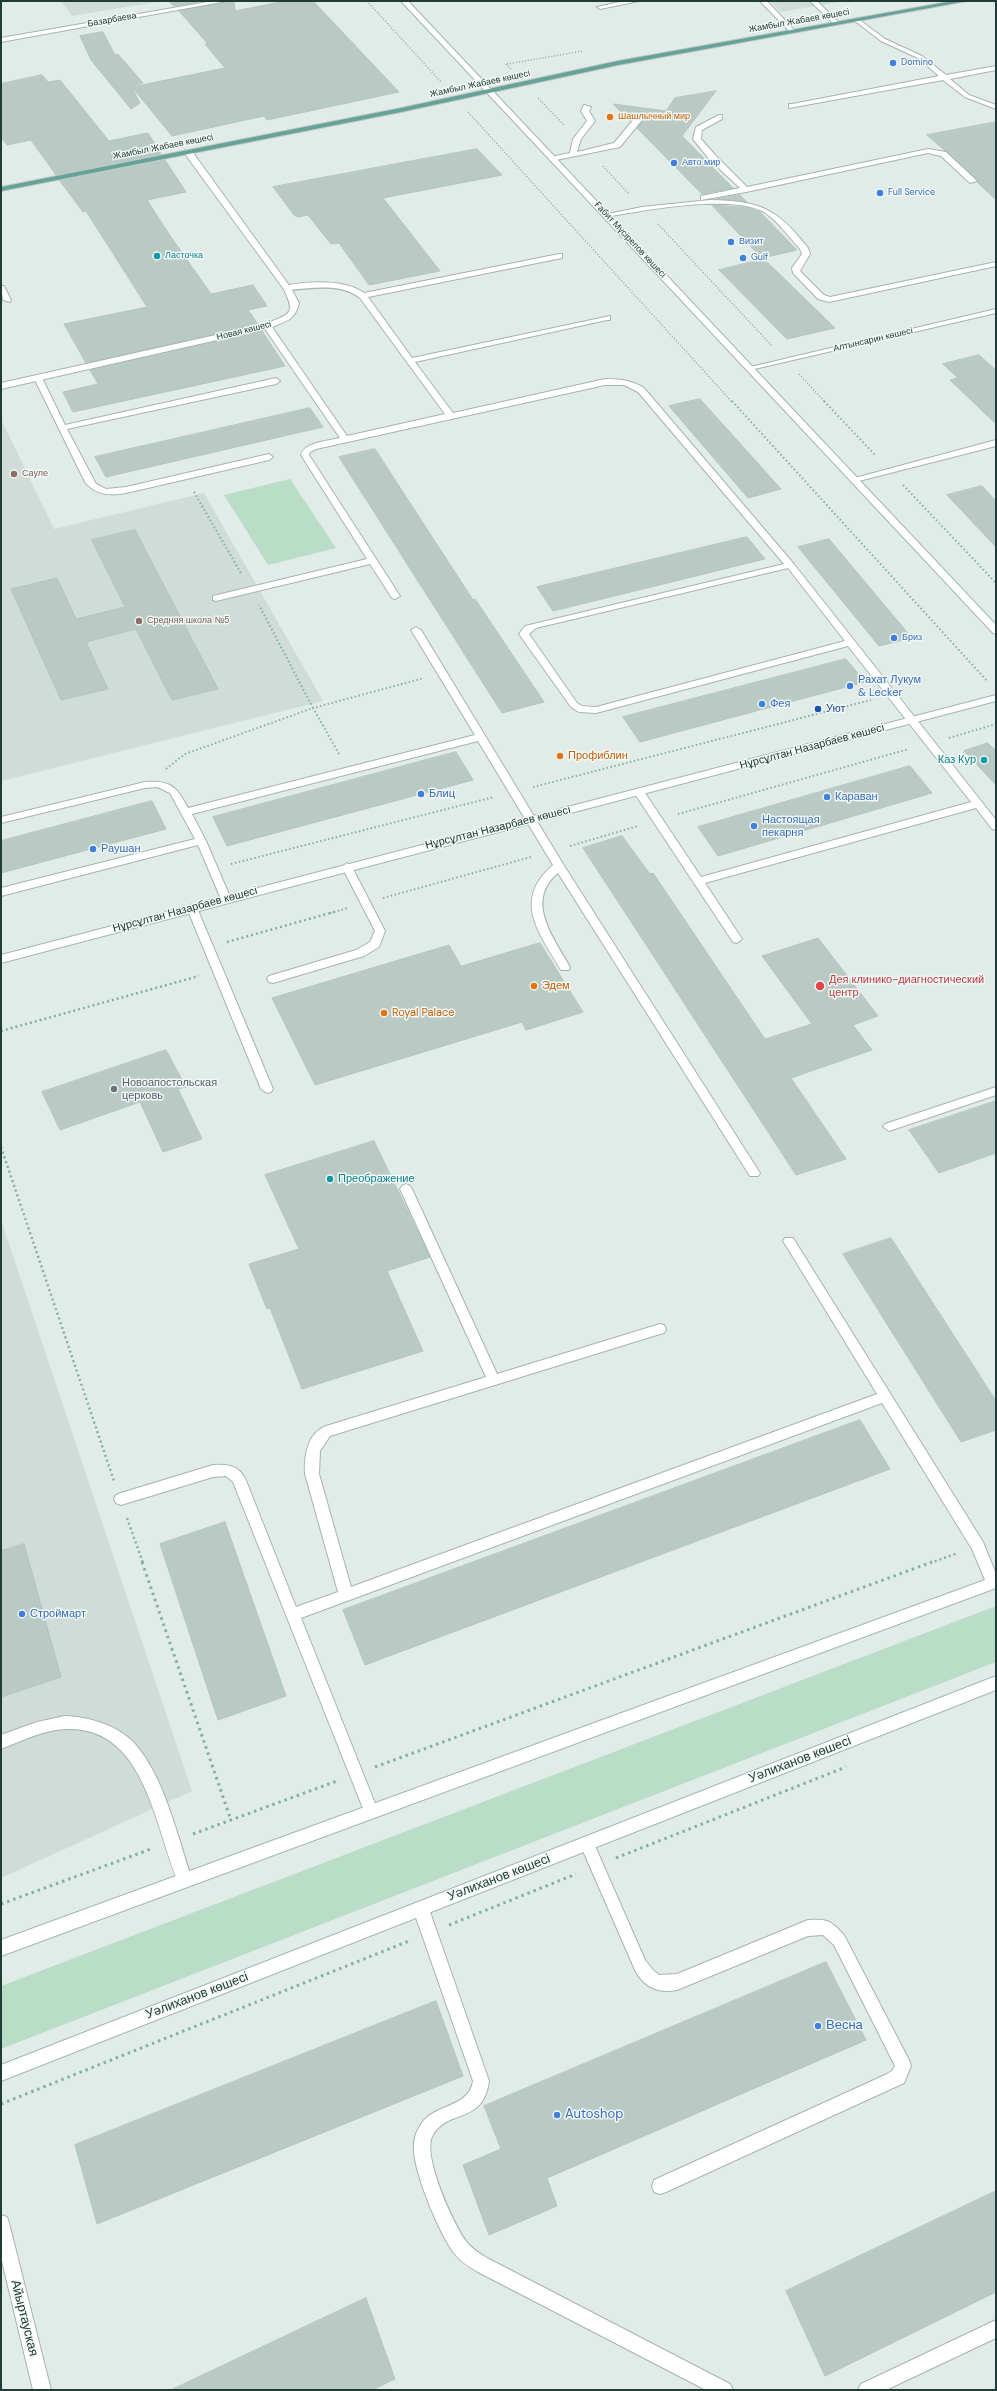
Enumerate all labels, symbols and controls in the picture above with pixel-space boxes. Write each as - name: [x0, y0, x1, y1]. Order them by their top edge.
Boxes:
- street label: Жамбыл Жабаев көшесі: [748, 7, 850, 35]
- street label: Базарбаева: [87, 10, 137, 30]
- marker: Domino: [888, 58, 898, 68]
- place label: Domino: [901, 58, 933, 68]
- street label: Жамбыл Жабаев көшесі: [429, 68, 531, 100]
- marker: Шашлычный мир: [605, 112, 615, 122]
- place label: Шашлычный мир: [618, 112, 690, 122]
- street label: Жамбыл Жабаев көшесі: [112, 132, 214, 162]
- marker: Авто мир: [669, 158, 679, 168]
- place label: Авто мир: [682, 158, 720, 168]
- marker: Full Service: [875, 188, 885, 198]
- place label: Full Service: [888, 188, 935, 198]
- street label: Ғабит Мүсірепов көшесі: [592, 200, 668, 280]
- marker: Визит: [726, 237, 736, 247]
- place label: Визит: [739, 237, 763, 247]
- marker: Ласточка: [152, 251, 162, 261]
- place label: Ласточка: [165, 251, 203, 261]
- marker: Gulf: [738, 253, 748, 263]
- place label: Gulf: [751, 253, 768, 263]
- street label: Новая көшесі: [215, 319, 273, 343]
- street label: Алтынсарин көшесі: [832, 326, 914, 354]
- marker: Сауле: [9, 469, 19, 479]
- place label: Сауле: [22, 469, 48, 479]
- marker: Средняя школа №5: [134, 616, 144, 626]
- place label: Средняя школа №5: [147, 616, 230, 626]
- marker: Бриз: [889, 633, 899, 643]
- place label: Бриз: [902, 633, 922, 643]
- place label: Рахат Лукум & Lecker: [858, 673, 921, 699]
- marker: Рахат Лукум & Lecker: [845, 681, 855, 691]
- place label: Фея: [770, 697, 790, 711]
- marker: Фея: [757, 699, 767, 709]
- place label: Уют: [826, 702, 846, 716]
- marker: Уют: [813, 704, 823, 714]
- street label: Нұрсұлтан Назарбаев көшесі: [738, 721, 886, 773]
- place label: Профиблин: [568, 749, 628, 763]
- marker: Профиблин: [555, 751, 565, 761]
- place label: Каз Кур: [938, 753, 976, 767]
- marker: Каз Кур: [979, 755, 989, 765]
- place label: Блиц: [429, 787, 455, 801]
- marker: Блиц: [416, 789, 426, 799]
- place label: Караван: [835, 790, 878, 804]
- marker: Караван: [822, 792, 832, 802]
- street label: Нұрсұлтан Назарбаев көшесі: [424, 804, 572, 852]
- place label: Настоящая пекарня: [762, 813, 820, 839]
- marker: Настоящая пекарня: [749, 821, 759, 831]
- place label: Раушан: [101, 842, 140, 856]
- marker: Раушан: [88, 844, 98, 854]
- street label: Нұрсұлтан Назарбаев көшесі: [111, 884, 259, 936]
- place label: Дея клинико-диагностический центр: [829, 973, 984, 999]
- place label: Эдем: [542, 979, 570, 993]
- marker: Дея клинико-диагностический центр: [814, 980, 826, 992]
- marker: Эдем: [529, 981, 539, 991]
- place label: Royal Palace: [392, 1006, 455, 1020]
- marker: Royal Palace: [379, 1008, 389, 1018]
- place label: Новоапостольская церковь: [122, 1076, 217, 1102]
- marker: Новоапостольская церковь: [109, 1084, 119, 1094]
- place label: Преображение: [338, 1172, 415, 1186]
- marker: Преображение: [325, 1174, 335, 1184]
- place label: Строймарт: [30, 1607, 86, 1621]
- marker: Строймарт: [17, 1609, 27, 1619]
- street label: Уәлиханов көшесі: [746, 1733, 854, 1787]
- street label: Уәлиханов көшесі: [445, 1851, 553, 1905]
- street label: Уәлиханов көшесі: [143, 1969, 251, 2023]
- place label: Весна: [826, 2018, 863, 2034]
- marker: Весна: [813, 2021, 823, 2031]
- place label: Autoshop: [565, 2107, 623, 2123]
- marker: Autoshop: [552, 2110, 562, 2120]
- street label: Айыртауская: [7, 2278, 41, 2358]

